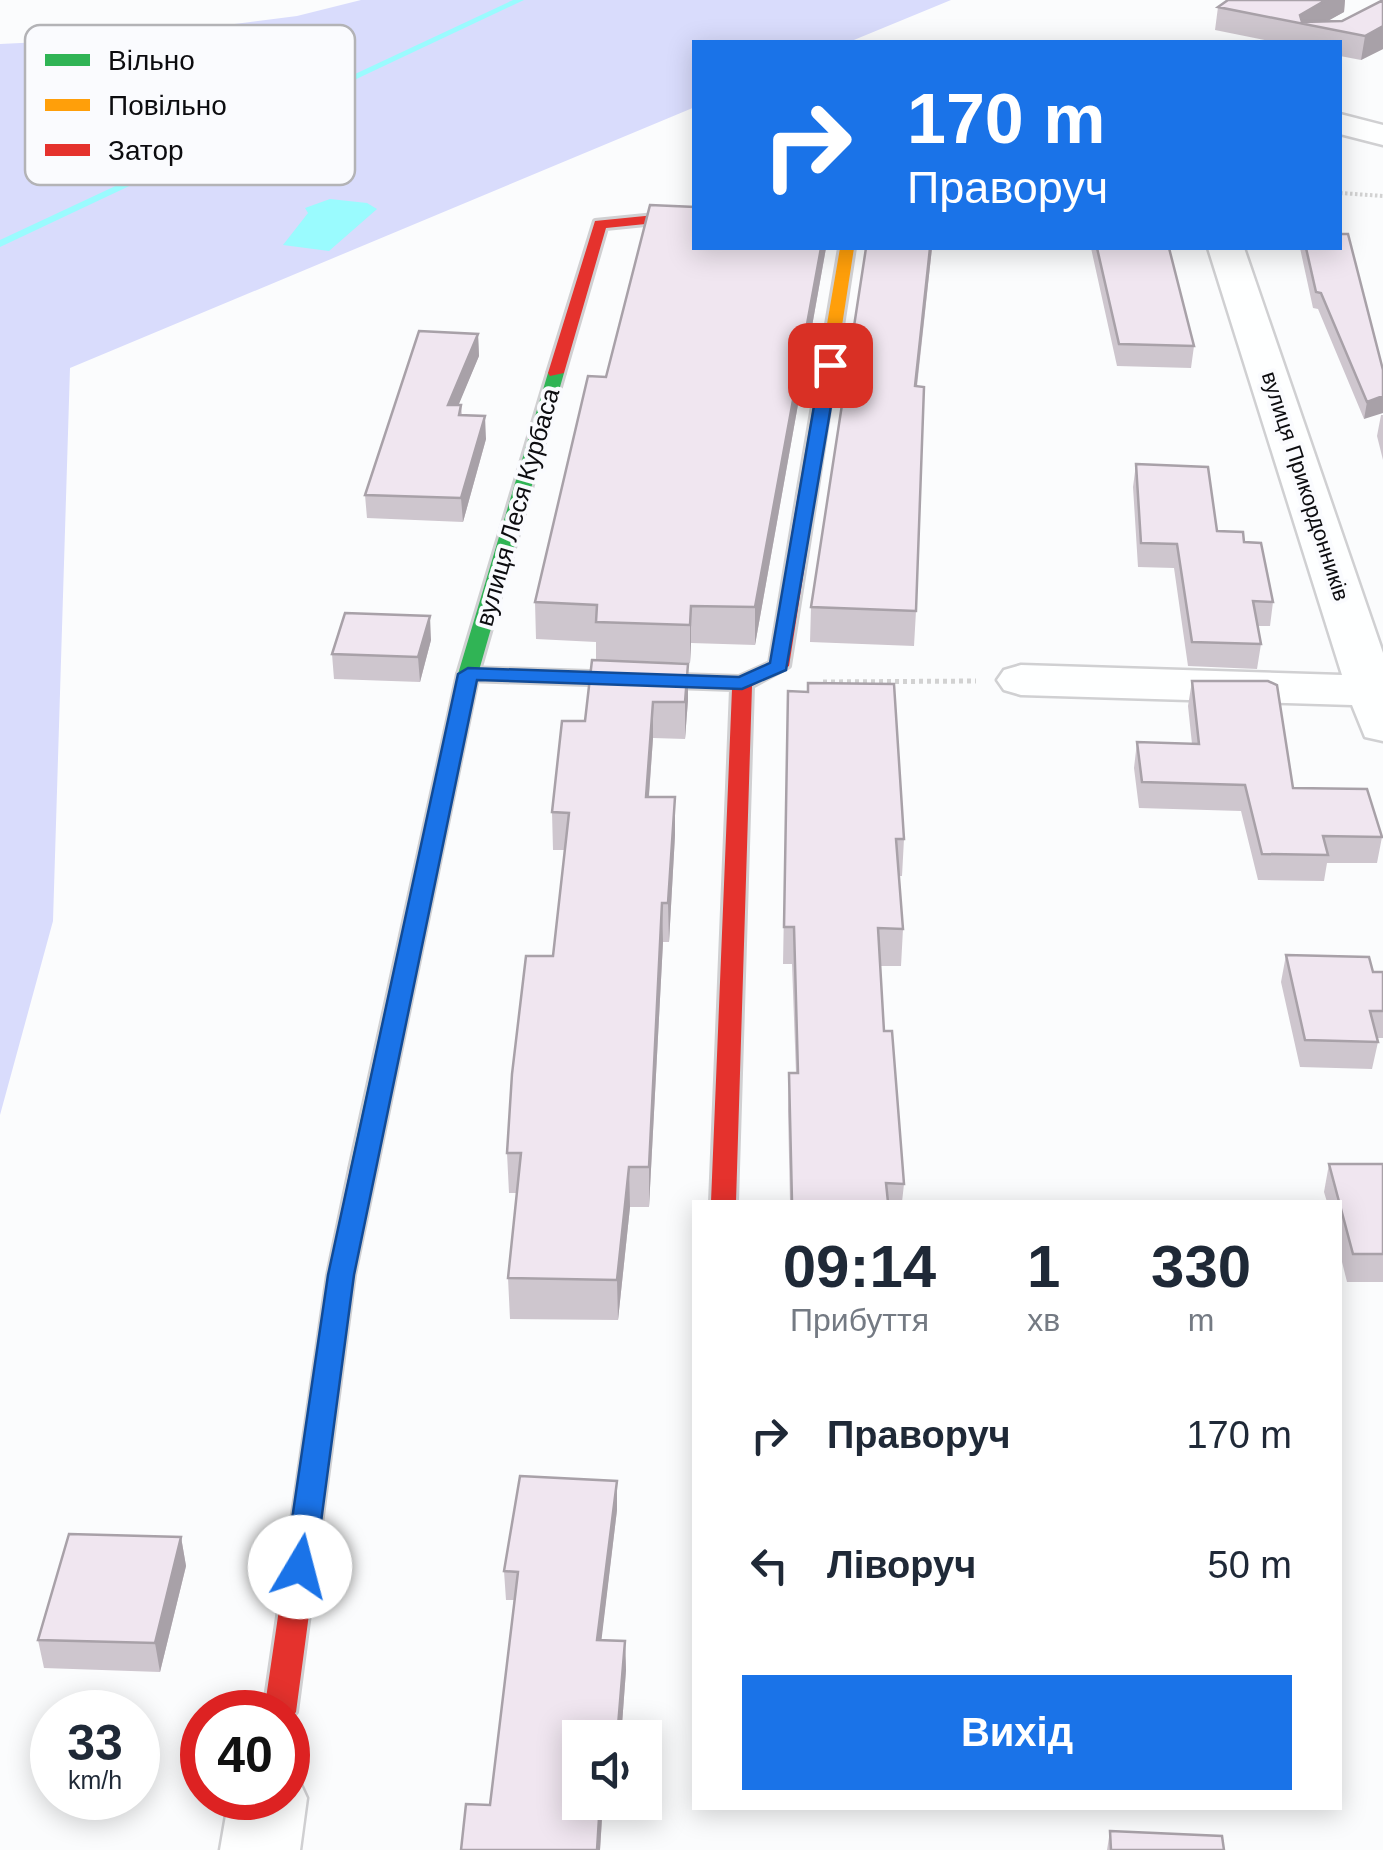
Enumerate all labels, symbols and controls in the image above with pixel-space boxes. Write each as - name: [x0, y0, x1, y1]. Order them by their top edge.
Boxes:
- legend: [25, 25, 355, 185]
- text: Вільно: [108, 45, 195, 76]
- icon: right: [742, 80, 872, 210]
- text: 170 m: [907, 80, 1105, 158]
- text: Повільно: [108, 90, 227, 121]
- text: Затор: [108, 135, 184, 166]
- text: Праворуч: [907, 162, 1108, 213]
- pin: [788, 323, 873, 408]
- icon: arrive: [803, 338, 858, 393]
- street label: вулиця Прикордонників: [1257, 368, 1354, 604]
- street label: вулиця Леся Курбаса: [470, 385, 564, 629]
- text: 09:14: [783, 1233, 936, 1300]
- text: 1: [1027, 1233, 1060, 1300]
- text: 330: [1151, 1233, 1251, 1300]
- text: Прибуття: [790, 1302, 929, 1338]
- text: хв: [1027, 1302, 1060, 1338]
- text: m: [1188, 1302, 1214, 1338]
- icon: right: [742, 1408, 797, 1463]
- text: Праворуч: [827, 1414, 1011, 1456]
- text: 170 m: [1186, 1414, 1292, 1456]
- position arrow: [248, 1515, 352, 1619]
- icon: left: [742, 1538, 797, 1593]
- text: Ліворуч: [827, 1544, 976, 1586]
- text: 50 m: [1208, 1544, 1292, 1586]
- button: Вихід: [742, 1675, 1292, 1790]
- speed limit sign: 40: [180, 1690, 310, 1820]
- text: 33: [67, 1715, 123, 1771]
- map controls: [562, 1720, 662, 1820]
- button: sound: [562, 1720, 662, 1820]
- text: km/h: [68, 1766, 122, 1794]

